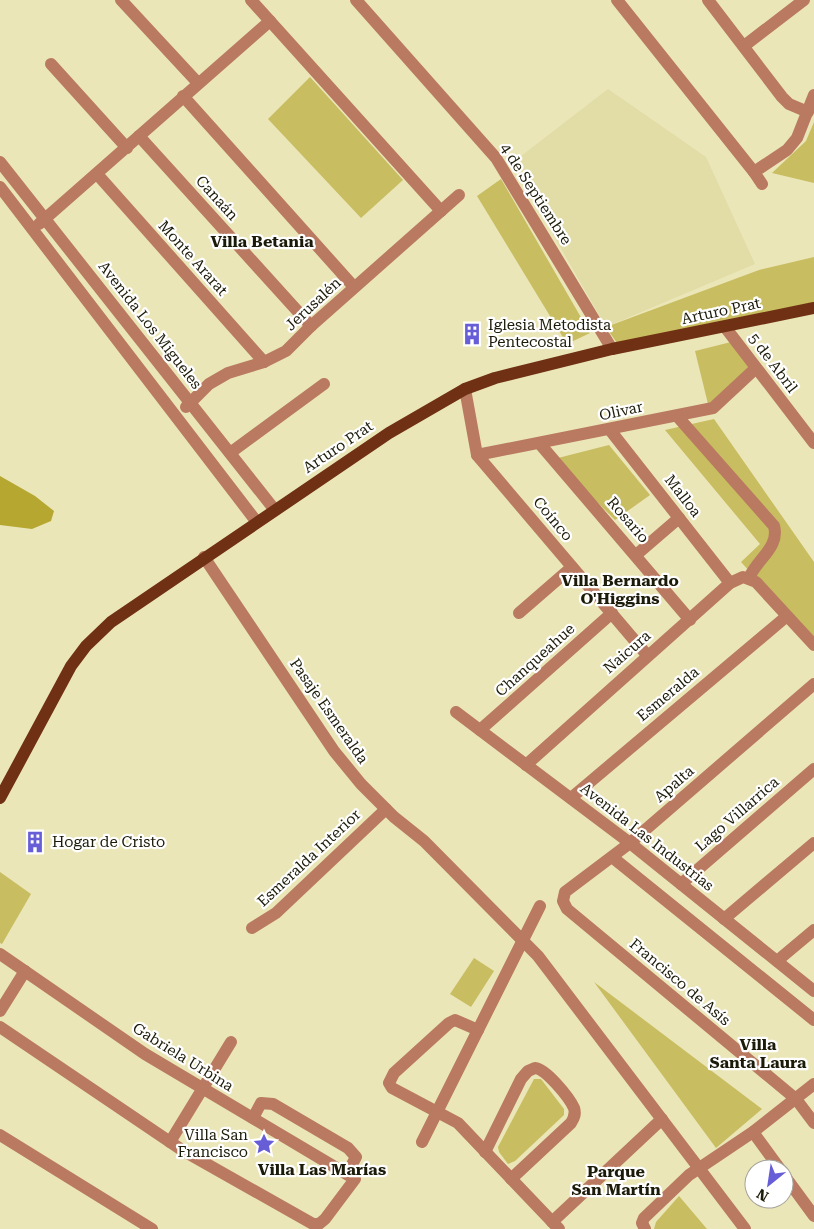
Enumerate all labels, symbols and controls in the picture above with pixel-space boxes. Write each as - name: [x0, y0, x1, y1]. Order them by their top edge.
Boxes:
- street label: 4 de Septiembre: [496, 140, 576, 248]
- street label: Canaán: [192, 172, 242, 224]
- street label: Monte Ararat: [155, 217, 232, 300]
- district label: Villa Betania: [210, 232, 314, 251]
- street label: Avenida Los Migueles: [95, 258, 205, 392]
- street label: Jerusalén: [281, 273, 345, 334]
- street label: Arturo Prat: [680, 294, 762, 328]
- place label: Iglesia Metodista Pentecostal: [488, 316, 611, 351]
- building icon: Iglesia Metodista Pentecostal: [459, 321, 485, 347]
- street label: 5 de Abril: [745, 330, 801, 397]
- street label: Olivar: [598, 398, 644, 424]
- street label: Arturo Prat: [300, 417, 377, 477]
- street label: Malloa: [661, 471, 705, 521]
- street label: Coínco: [529, 493, 577, 545]
- street label: Rosario: [603, 493, 653, 547]
- district label: Villa Bernardo O'Higgins: [561, 571, 679, 608]
- street label: Chanqueahue: [492, 620, 578, 700]
- street label: Naicura: [600, 627, 654, 677]
- street label: Pasaje Esmeralda: [286, 655, 372, 767]
- street label: Esmeralda: [633, 663, 703, 725]
- street label: Apalta: [651, 762, 697, 806]
- street label: Lago Villarrica: [691, 773, 783, 855]
- street label: Avenida Las Industrias: [577, 779, 717, 895]
- street label: Esmeralda Interior: [254, 806, 364, 910]
- building icon: Hogar de Cristo: [22, 829, 48, 855]
- place label: Hogar de Cristo: [52, 833, 165, 851]
- street label: Francisco de Asís: [626, 935, 734, 1029]
- street label: Gabriela Urbina: [129, 1019, 237, 1095]
- district label: Villa Santa Laura: [710, 1035, 807, 1072]
- place label: Villa San Francisco: [177, 1126, 248, 1161]
- place icon: Villa San Francisco: [251, 1131, 277, 1157]
- north arrow: [744, 1159, 794, 1209]
- district label: Villa Las Marías: [258, 1160, 386, 1179]
- district label: Parque San Martín: [571, 1162, 661, 1199]
- text: N: [754, 1186, 771, 1205]

